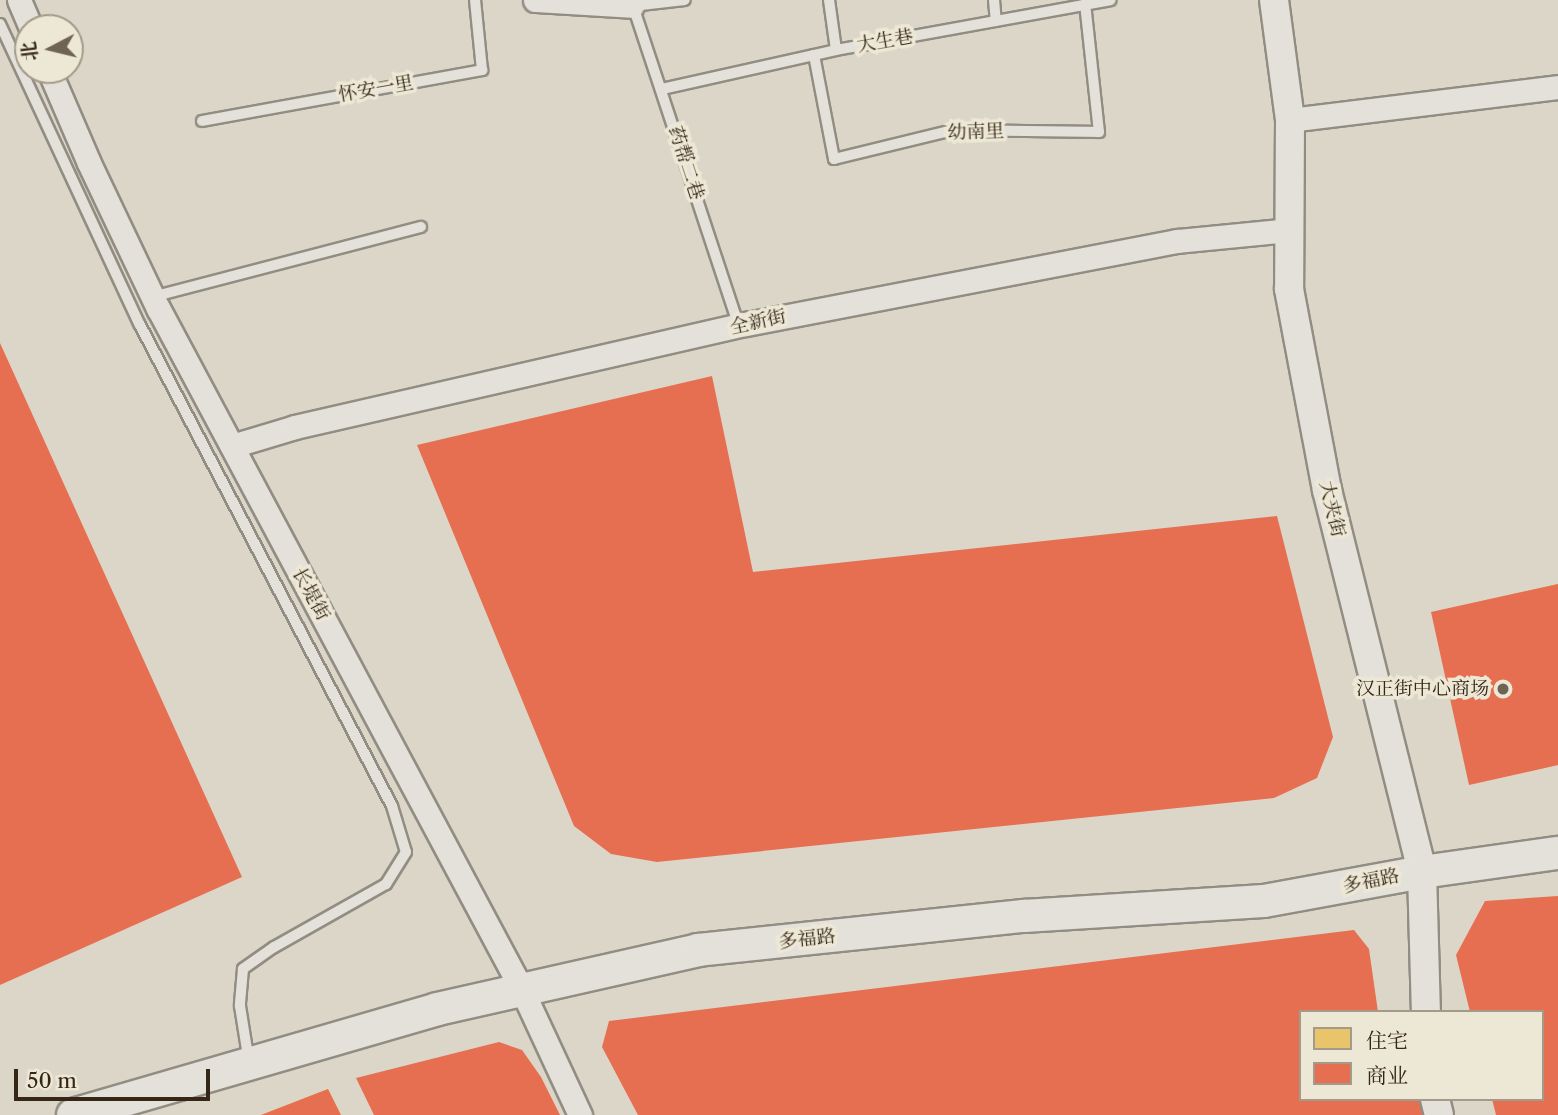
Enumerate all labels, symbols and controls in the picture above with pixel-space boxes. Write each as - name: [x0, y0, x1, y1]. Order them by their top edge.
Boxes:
- north arrow: [14, 14, 84, 84]
- street label: 大生巷: [855, 25, 915, 57]
- text: 北: [17, 41, 42, 62]
- street label: 怀安一里: [337, 71, 415, 107]
- street label: 幼南里: [947, 120, 1005, 144]
- street label: 药帮二巷: [663, 123, 709, 203]
- street label: 全新街: [728, 305, 788, 339]
- street label: 大夹街: [1314, 479, 1350, 539]
- street label: 长堤街: [288, 563, 334, 625]
- place label: 汉正街中心商场: [1356, 678, 1489, 700]
- marker: 汉正街中心商场: [1495, 681, 1511, 697]
- street label: 多福路: [1341, 864, 1401, 898]
- street label: 多福路: [777, 925, 837, 953]
- legend: [1299, 1010, 1544, 1101]
- text: 住宅: [1366, 1028, 1408, 1053]
- scale bar: [18, 1056, 214, 1100]
- text: 商业: [1366, 1063, 1408, 1088]
- text: 50 m: [27, 1068, 77, 1093]

